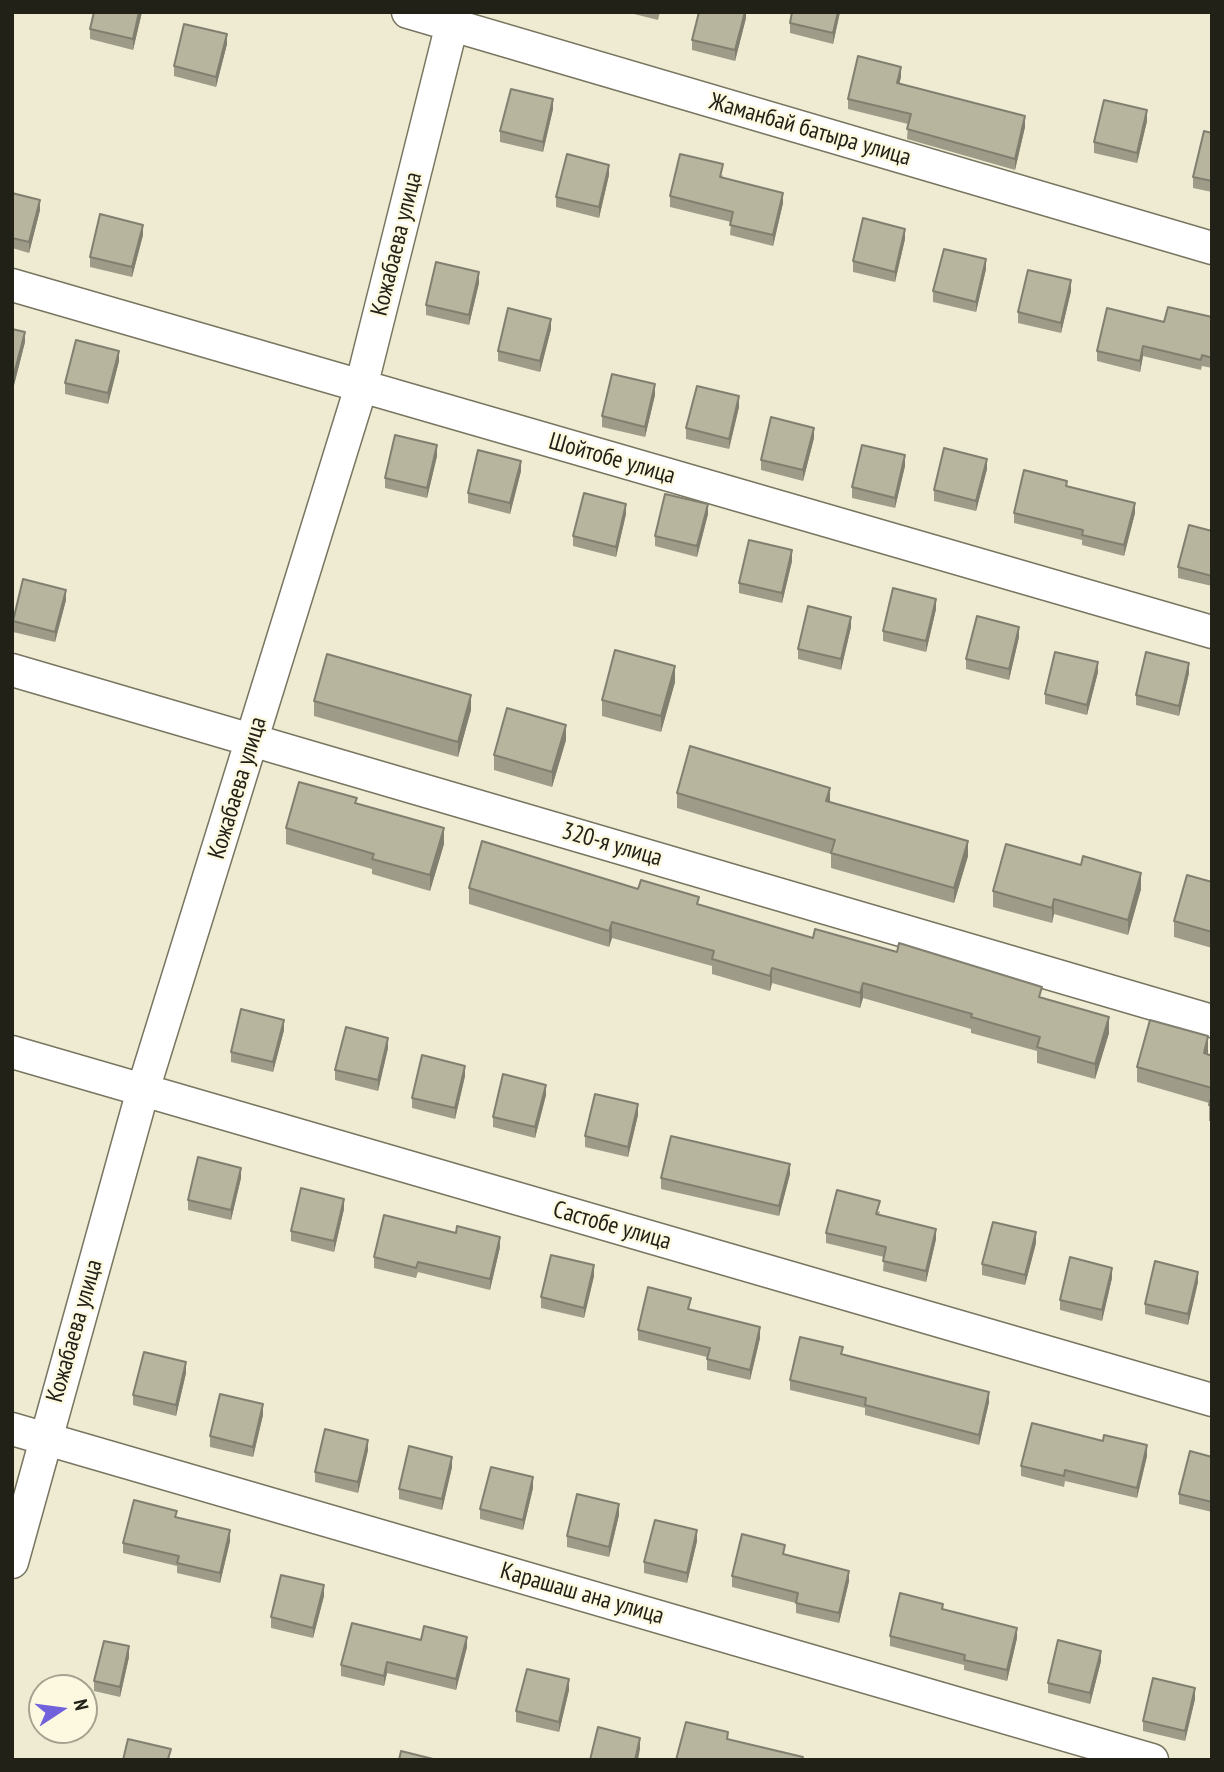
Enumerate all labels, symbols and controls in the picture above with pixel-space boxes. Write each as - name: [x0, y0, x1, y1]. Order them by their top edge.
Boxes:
- street label: Жаманбай батыра улица: [706, 87, 914, 173]
- street label: Кожабаева улица: [365, 169, 429, 319]
- street label: Шойтобе улица: [546, 427, 678, 491]
- street label: Кожабаева улица: [203, 714, 273, 862]
- street label: 320-я улица: [559, 817, 665, 873]
- street label: Састобе улица: [550, 1195, 674, 1257]
- street label: Кожабаева улица: [41, 1256, 109, 1406]
- street label: Карашаш ана улица: [497, 1557, 667, 1631]
- north arrow: [28, 1674, 98, 1744]
- text: N: [69, 1697, 94, 1712]

